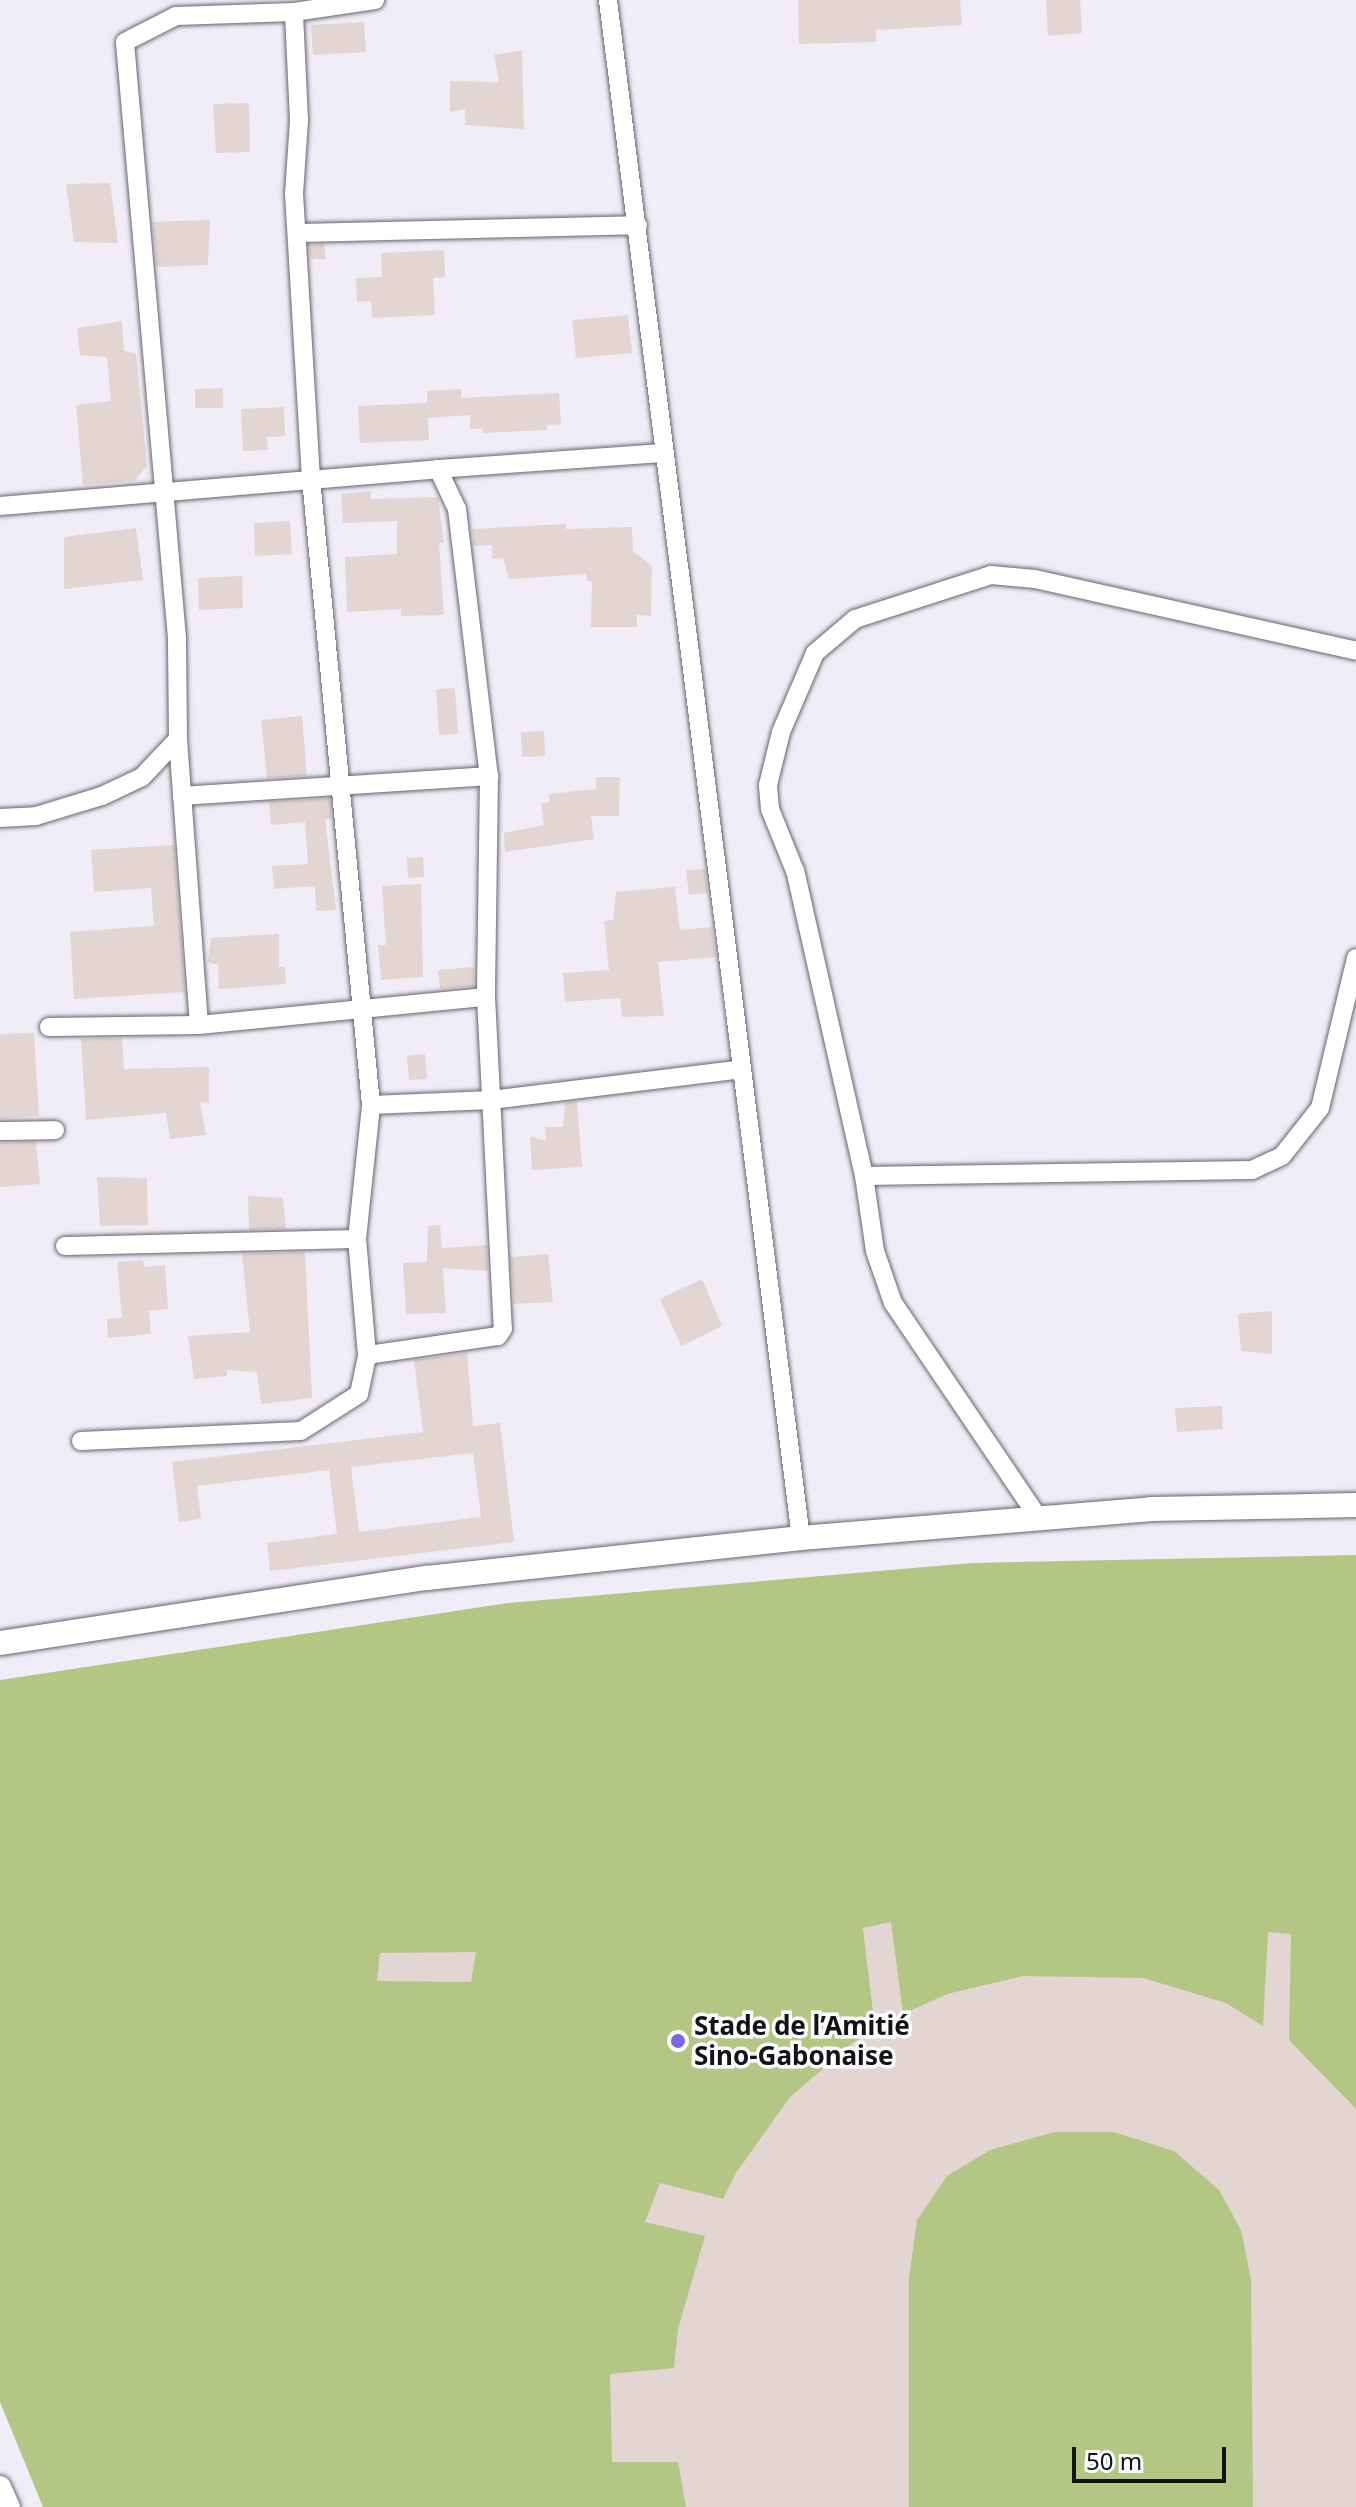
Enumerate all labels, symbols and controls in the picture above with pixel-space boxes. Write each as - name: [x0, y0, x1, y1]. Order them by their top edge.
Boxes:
- place label: Stade de l’Amitié Sino-Gabonaise: [694, 2010, 910, 2072]
- marker: Stade de l’Amitié Sino-Gabonaise: [669, 2032, 687, 2050]
- scale bar: [1076, 2431, 1230, 2481]
- text: 50 m: [1086, 2444, 1142, 2477]

